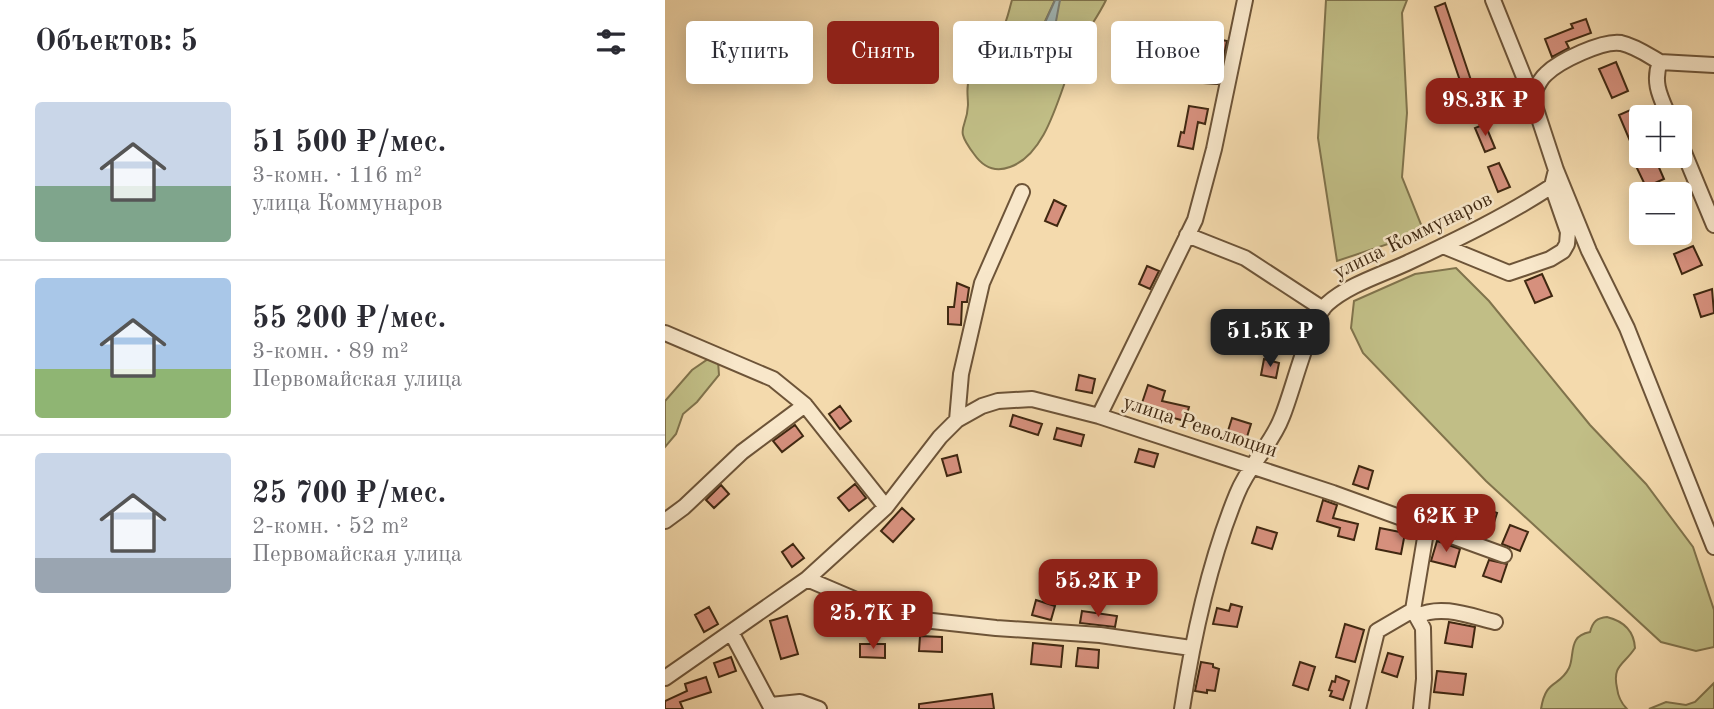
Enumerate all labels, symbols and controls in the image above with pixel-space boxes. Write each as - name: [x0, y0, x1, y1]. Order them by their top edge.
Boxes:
- chip: Купить: [686, 21, 813, 84]
- chip: Снять: [827, 21, 939, 84]
- chip: Фильтры: [953, 21, 1097, 84]
- chip: Новое: [1111, 21, 1224, 84]
- icon: filters: [592, 23, 630, 61]
- text: Объектов: 5: [35, 27, 198, 57]
- pin: 98.3K ₽: [1420, 78, 1550, 138]
- text: 98.3K ₽: [1442, 89, 1528, 112]
- map controls: [1629, 105, 1692, 245]
- button: +: [1629, 105, 1692, 168]
- text: 51 500 ₽/мес.: [252, 128, 446, 158]
- icon: home: [91, 130, 175, 214]
- text: 3-комн. · 116 m²: [252, 164, 422, 187]
- button: −: [1629, 182, 1692, 245]
- street label: улица Коммунаров: [1330, 188, 1496, 284]
- text: улица Коммунаров: [252, 192, 442, 215]
- text: 55 200 ₽/мес.: [252, 304, 446, 334]
- icon: home: [91, 306, 175, 390]
- pin: 51.5K ₽: [1205, 310, 1335, 369]
- text: 51.5K ₽: [1227, 320, 1313, 343]
- text: 3-комн. · 89 m²: [252, 340, 409, 363]
- text: Первомайская улица: [252, 368, 462, 391]
- street label: улица Революции: [1120, 392, 1280, 462]
- text: 25 700 ₽/мес.: [252, 479, 446, 509]
- icon: home: [91, 481, 175, 565]
- pin: 62K ₽: [1397, 494, 1495, 554]
- text: 62K ₽: [1413, 505, 1479, 528]
- text: 2-комн. · 52 m²: [252, 515, 409, 538]
- text: Первомайская улица: [252, 543, 462, 566]
- pin: 55.2K ₽: [1033, 560, 1163, 619]
- text: 55.2K ₽: [1055, 570, 1141, 593]
- pin: 25.7K ₽: [808, 592, 938, 651]
- text: 25.7K ₽: [830, 602, 916, 625]

